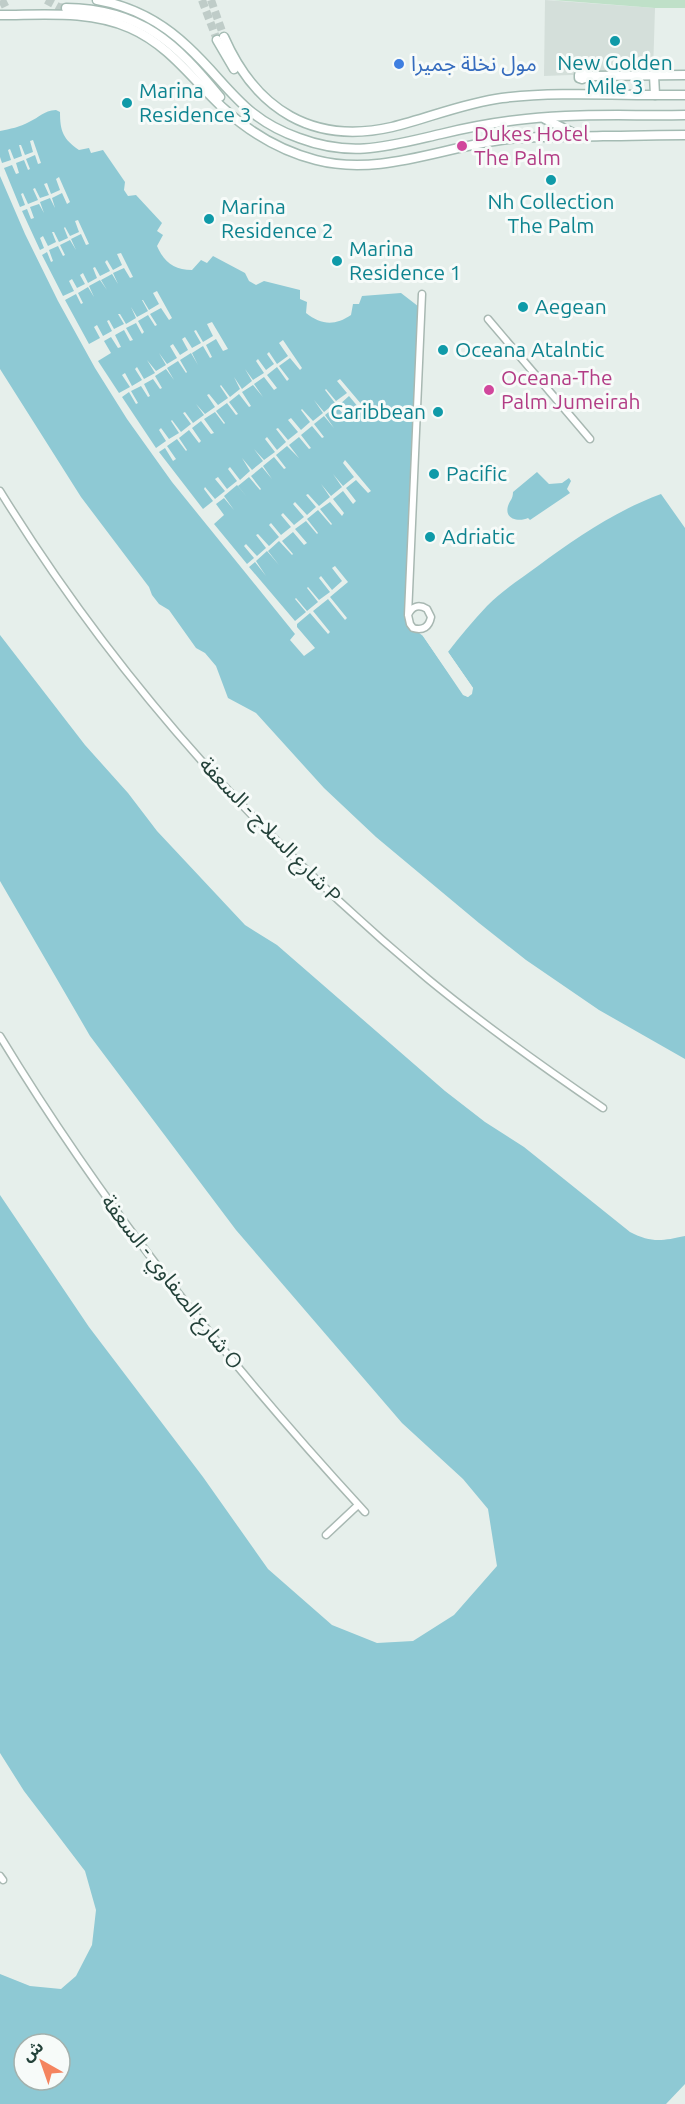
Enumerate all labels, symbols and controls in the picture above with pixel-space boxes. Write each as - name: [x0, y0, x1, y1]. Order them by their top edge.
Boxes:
- marker: New Golden Mile 3: [608, 34, 622, 48]
- place label: New Golden Mile 3: [557, 50, 673, 98]
- place label: مول نخلة جميرا: [411, 51, 537, 76]
- marker: مول نخلة جميرا: [392, 57, 406, 71]
- place label: Marina Residence 3: [139, 78, 252, 126]
- marker: Marina Residence 3: [120, 96, 134, 110]
- place label: Dukes Hotel The Palm: [474, 121, 589, 169]
- marker: Dukes Hotel The Palm: [455, 139, 469, 153]
- marker: Nh Collection The Palm: [544, 173, 558, 187]
- place label: Nh Collection The Palm: [488, 189, 614, 237]
- place label: Marina Residence 2: [221, 194, 334, 242]
- marker: Marina Residence 2: [202, 212, 216, 226]
- place label: Marina Residence 1: [349, 236, 462, 284]
- marker: Marina Residence 1: [330, 254, 344, 268]
- place label: Aegean: [535, 294, 607, 318]
- marker: Aegean: [516, 300, 530, 314]
- place label: Oceana Atalntic: [455, 337, 604, 361]
- marker: Oceana Atalntic: [436, 343, 450, 357]
- place label: Oceana-The Palm Jumeirah: [501, 365, 640, 413]
- marker: Oceana-The Palm Jumeirah: [482, 383, 496, 397]
- place label: Caribbean: [330, 399, 426, 423]
- marker: Caribbean: [431, 405, 445, 419]
- place label: Pacific: [446, 461, 507, 485]
- marker: Pacific: [427, 467, 441, 481]
- place label: Adriatic: [442, 524, 515, 548]
- marker: Adriatic: [423, 530, 437, 544]
- street label: شارع السلاج - السعفة P: [192, 752, 346, 910]
- street label: شارع الصفاوي - السعفة O: [93, 1189, 248, 1376]
- north arrow: [12, 2032, 72, 2092]
- text: ش: [18, 2037, 47, 2065]

